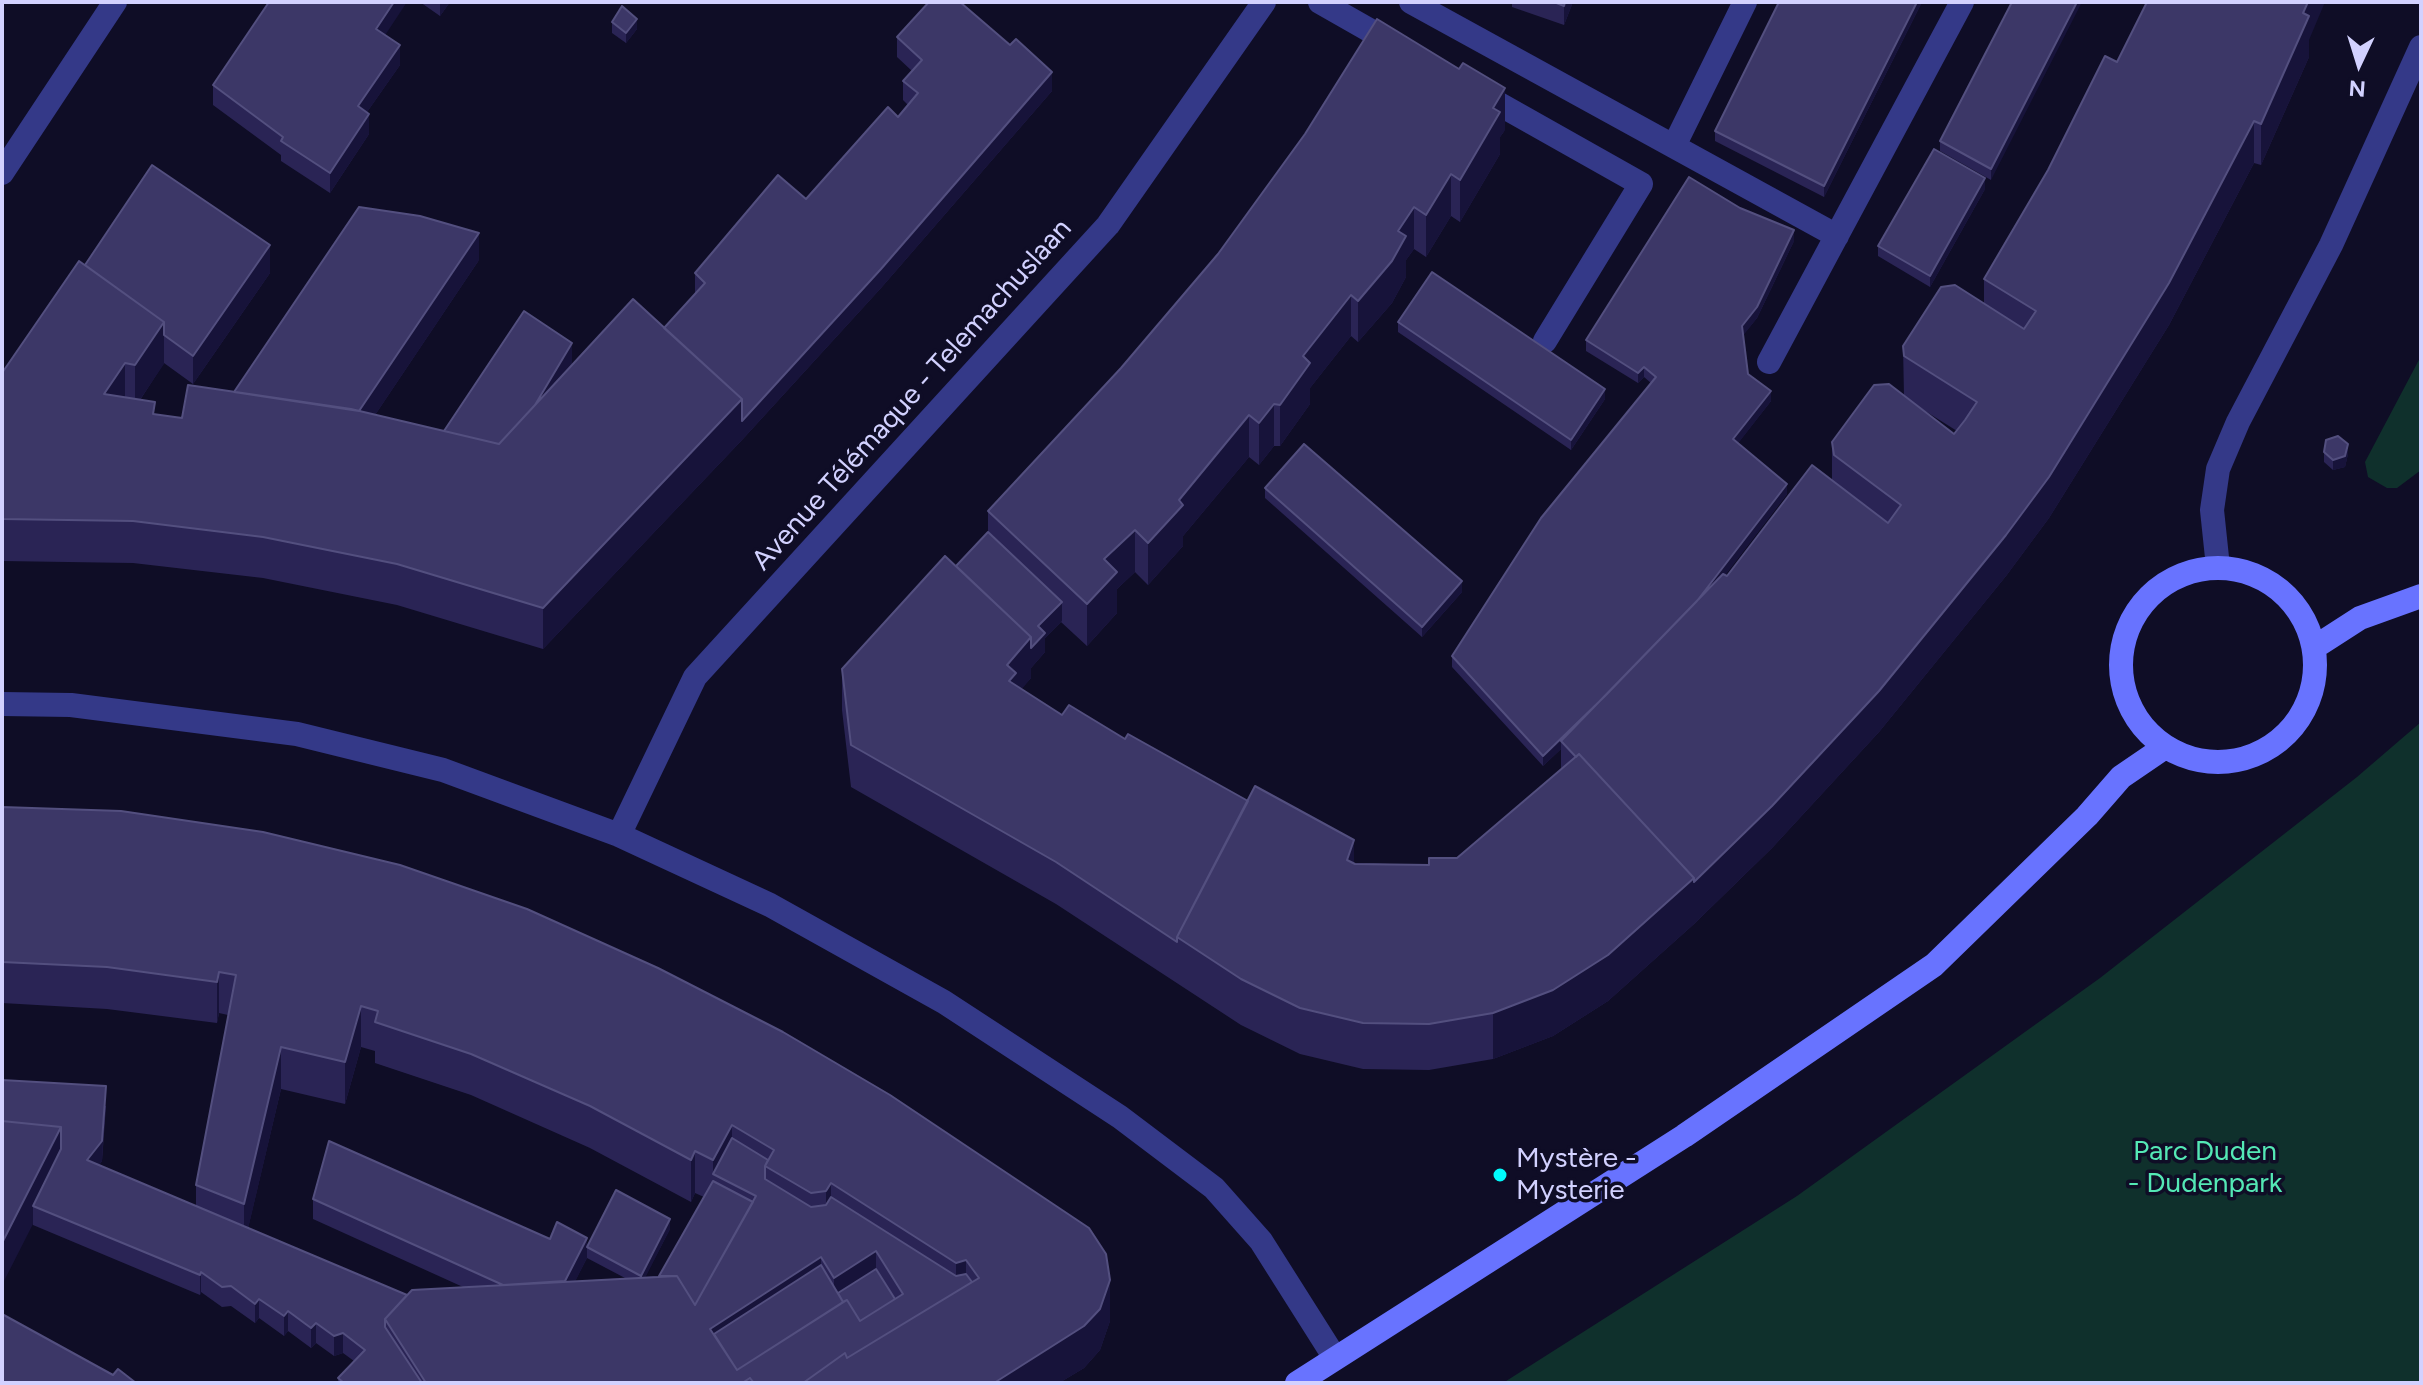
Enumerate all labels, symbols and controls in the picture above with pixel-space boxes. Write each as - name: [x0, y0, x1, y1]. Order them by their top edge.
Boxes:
- north arrow: [2319, 24, 2399, 104]
- text: N: [2348, 74, 2367, 103]
- street label: Avenue Télémaque - Telemachuslaan: [745, 212, 1079, 578]
- park label: Parc Duden - Dudenpark: [2128, 1135, 2282, 1201]
- place label: Mystère - Mysterie: [1516, 1142, 1637, 1208]
- marker: Mystère - Mysterie: [1491, 1166, 1509, 1184]

